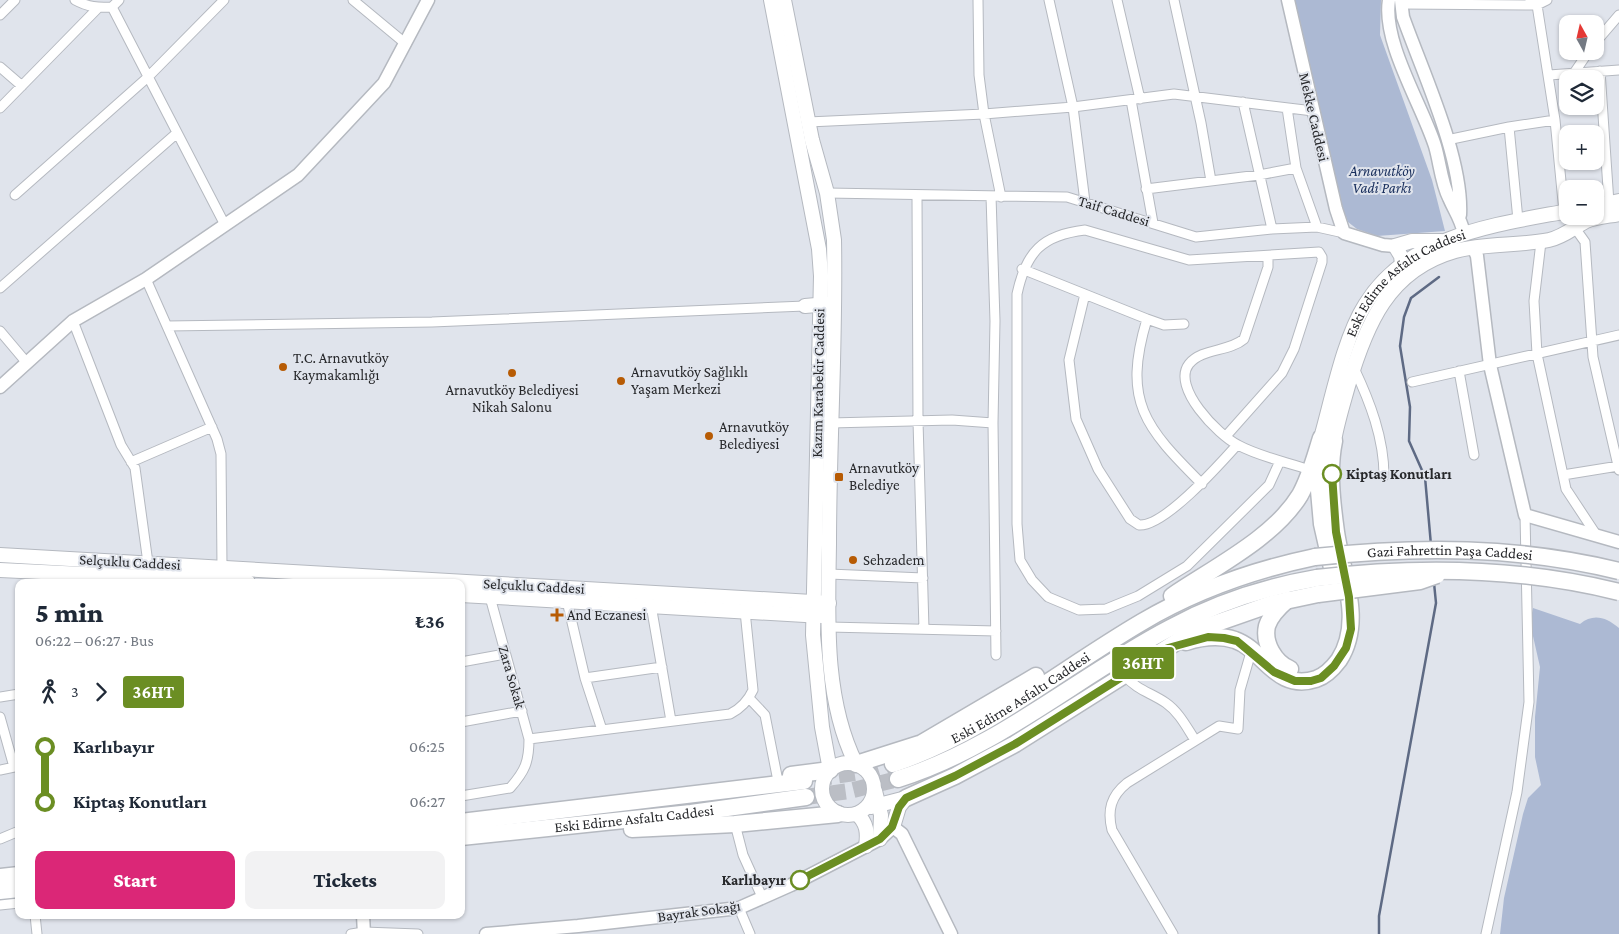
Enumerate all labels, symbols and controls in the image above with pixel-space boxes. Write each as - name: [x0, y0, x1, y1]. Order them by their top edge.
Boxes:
- north arrow: [1559, 15, 1604, 60]
- map controls: [1559, 15, 1604, 225]
- button: layers: [1559, 70, 1604, 115]
- street label: Mekke Caddesi: [1296, 71, 1332, 163]
- button: +: [1559, 125, 1604, 170]
- park label: Arnavutköy Vadi Parkı: [1348, 163, 1415, 196]
- button: −: [1559, 180, 1604, 225]
- street label: Taif Caddesi: [1076, 193, 1152, 229]
- street label: Eski Edirne Asfaltı Caddesi: [1343, 226, 1467, 339]
- street label: Kazım Karabekir Caddesi: [809, 308, 827, 458]
- place label: T.C. Arnavutköy Kaymakamlığı: [293, 350, 389, 384]
- marker: T.C. Arnavutköy Kaymakamlığı: [277, 361, 289, 373]
- place label: Arnavutköy Sağlıklı Yaşam Merkezi: [631, 364, 748, 398]
- marker: Arnavutköy Belediyesi Nikah Salonu: [506, 367, 518, 379]
- marker: Arnavutköy Sağlıklı Yaşam Merkezi: [615, 375, 627, 387]
- place label: Arnavutköy Belediyesi Nikah Salonu: [445, 382, 579, 415]
- place label: Arnavutköy Belediyesi: [719, 419, 789, 453]
- marker: Arnavutköy Belediyesi: [703, 430, 715, 442]
- place label: Arnavutköy Belediye: [849, 460, 919, 494]
- marker: Kiptaş Konutları: [1322, 464, 1342, 484]
- place label: Kiptaş Konutları: [1346, 466, 1452, 482]
- marker: Arnavutköy Belediye: [833, 471, 845, 483]
- street label: Gazi Fahrettin Paşa Caddesi: [1366, 542, 1533, 563]
- street label: Selçuklu Caddesi: [79, 551, 181, 574]
- place label: Sehzadem: [863, 552, 925, 568]
- marker: Sehzadem: [847, 554, 859, 566]
- street label: Selçuklu Caddesi: [483, 575, 585, 598]
- text: 5 min: [35, 597, 103, 628]
- place label: And Eczanesi: [567, 607, 646, 623]
- marker: And Eczanesi: [551, 609, 563, 621]
- text: ₺36: [416, 611, 445, 632]
- text: 06:22 – 06:27 · Bus: [35, 632, 154, 649]
- street label: Zara Sokak: [495, 643, 529, 711]
- line badge: 36HT: [1108, 647, 1178, 679]
- street label: Eski Edirne Asfaltı Caddesi: [948, 649, 1093, 746]
- text: 36HT: [1122, 653, 1164, 673]
- icon: walk: [35, 678, 63, 706]
- icon: forward: [87, 678, 115, 706]
- text: 36HT: [133, 682, 174, 702]
- text: 3: [71, 683, 79, 700]
- text: Karlıbayır: [73, 736, 155, 757]
- text: 06:25: [409, 738, 445, 755]
- text: Kiptaş Konutları: [73, 791, 207, 812]
- text: 06:27: [409, 793, 445, 810]
- street label: Eski Edirne Asfaltı Caddesi: [554, 802, 715, 835]
- button: Start: [35, 851, 235, 909]
- button: Tickets: [245, 851, 445, 909]
- marker: Karlıbayır: [790, 870, 810, 890]
- place label: Karlıbayır: [722, 872, 786, 888]
- street label: Bayrak Sokağı: [656, 897, 742, 926]

